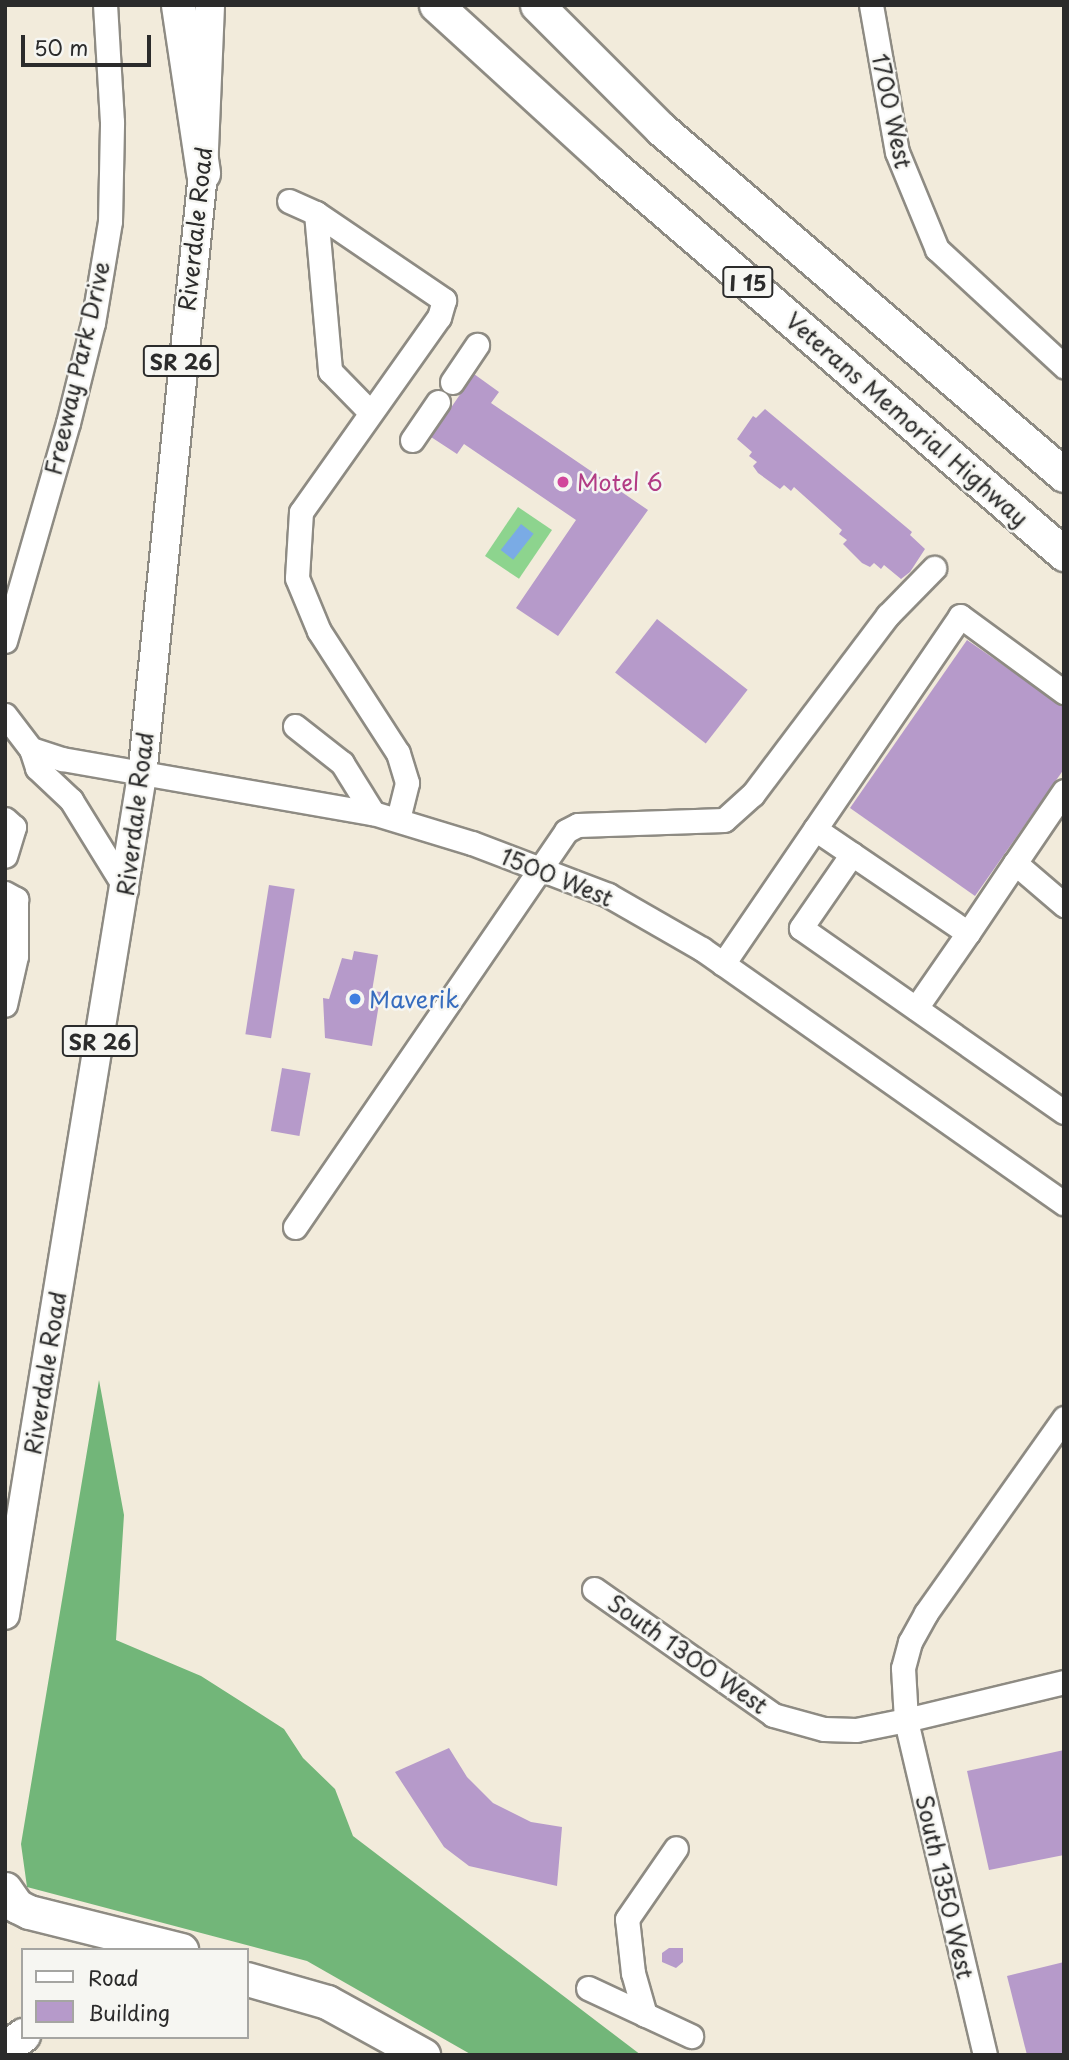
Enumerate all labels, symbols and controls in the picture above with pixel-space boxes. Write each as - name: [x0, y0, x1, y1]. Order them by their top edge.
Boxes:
- scale bar: [24, 21, 154, 65]
- text: 50 m: [34, 31, 88, 63]
- street label: 1700 West: [866, 51, 918, 171]
- street label: Riverdale Road: [173, 145, 217, 313]
- street label: Freeway Park Drive: [39, 258, 115, 478]
- road number: I 15: [722, 264, 774, 300]
- street label: Veterans Memorial Highway: [780, 306, 1034, 532]
- road number: SR 26: [141, 344, 221, 378]
- place label: Motel 6: [577, 468, 663, 496]
- marker: Motel 6: [555, 474, 571, 490]
- street label: Riverdale Road: [111, 730, 159, 898]
- street label: 1500 West: [497, 842, 617, 912]
- place label: Maverik: [369, 985, 459, 1013]
- marker: Maverik: [347, 991, 363, 1007]
- road number: SR 26: [60, 1024, 140, 1058]
- street label: Riverdale Road: [18, 1289, 72, 1457]
- street label: South 1300 West: [602, 1588, 774, 1720]
- street label: South 1350 West: [910, 1792, 980, 1982]
- legend: [21, 1948, 248, 2039]
- text: Road: [88, 1961, 139, 1993]
- text: Building: [88, 1996, 170, 2028]

